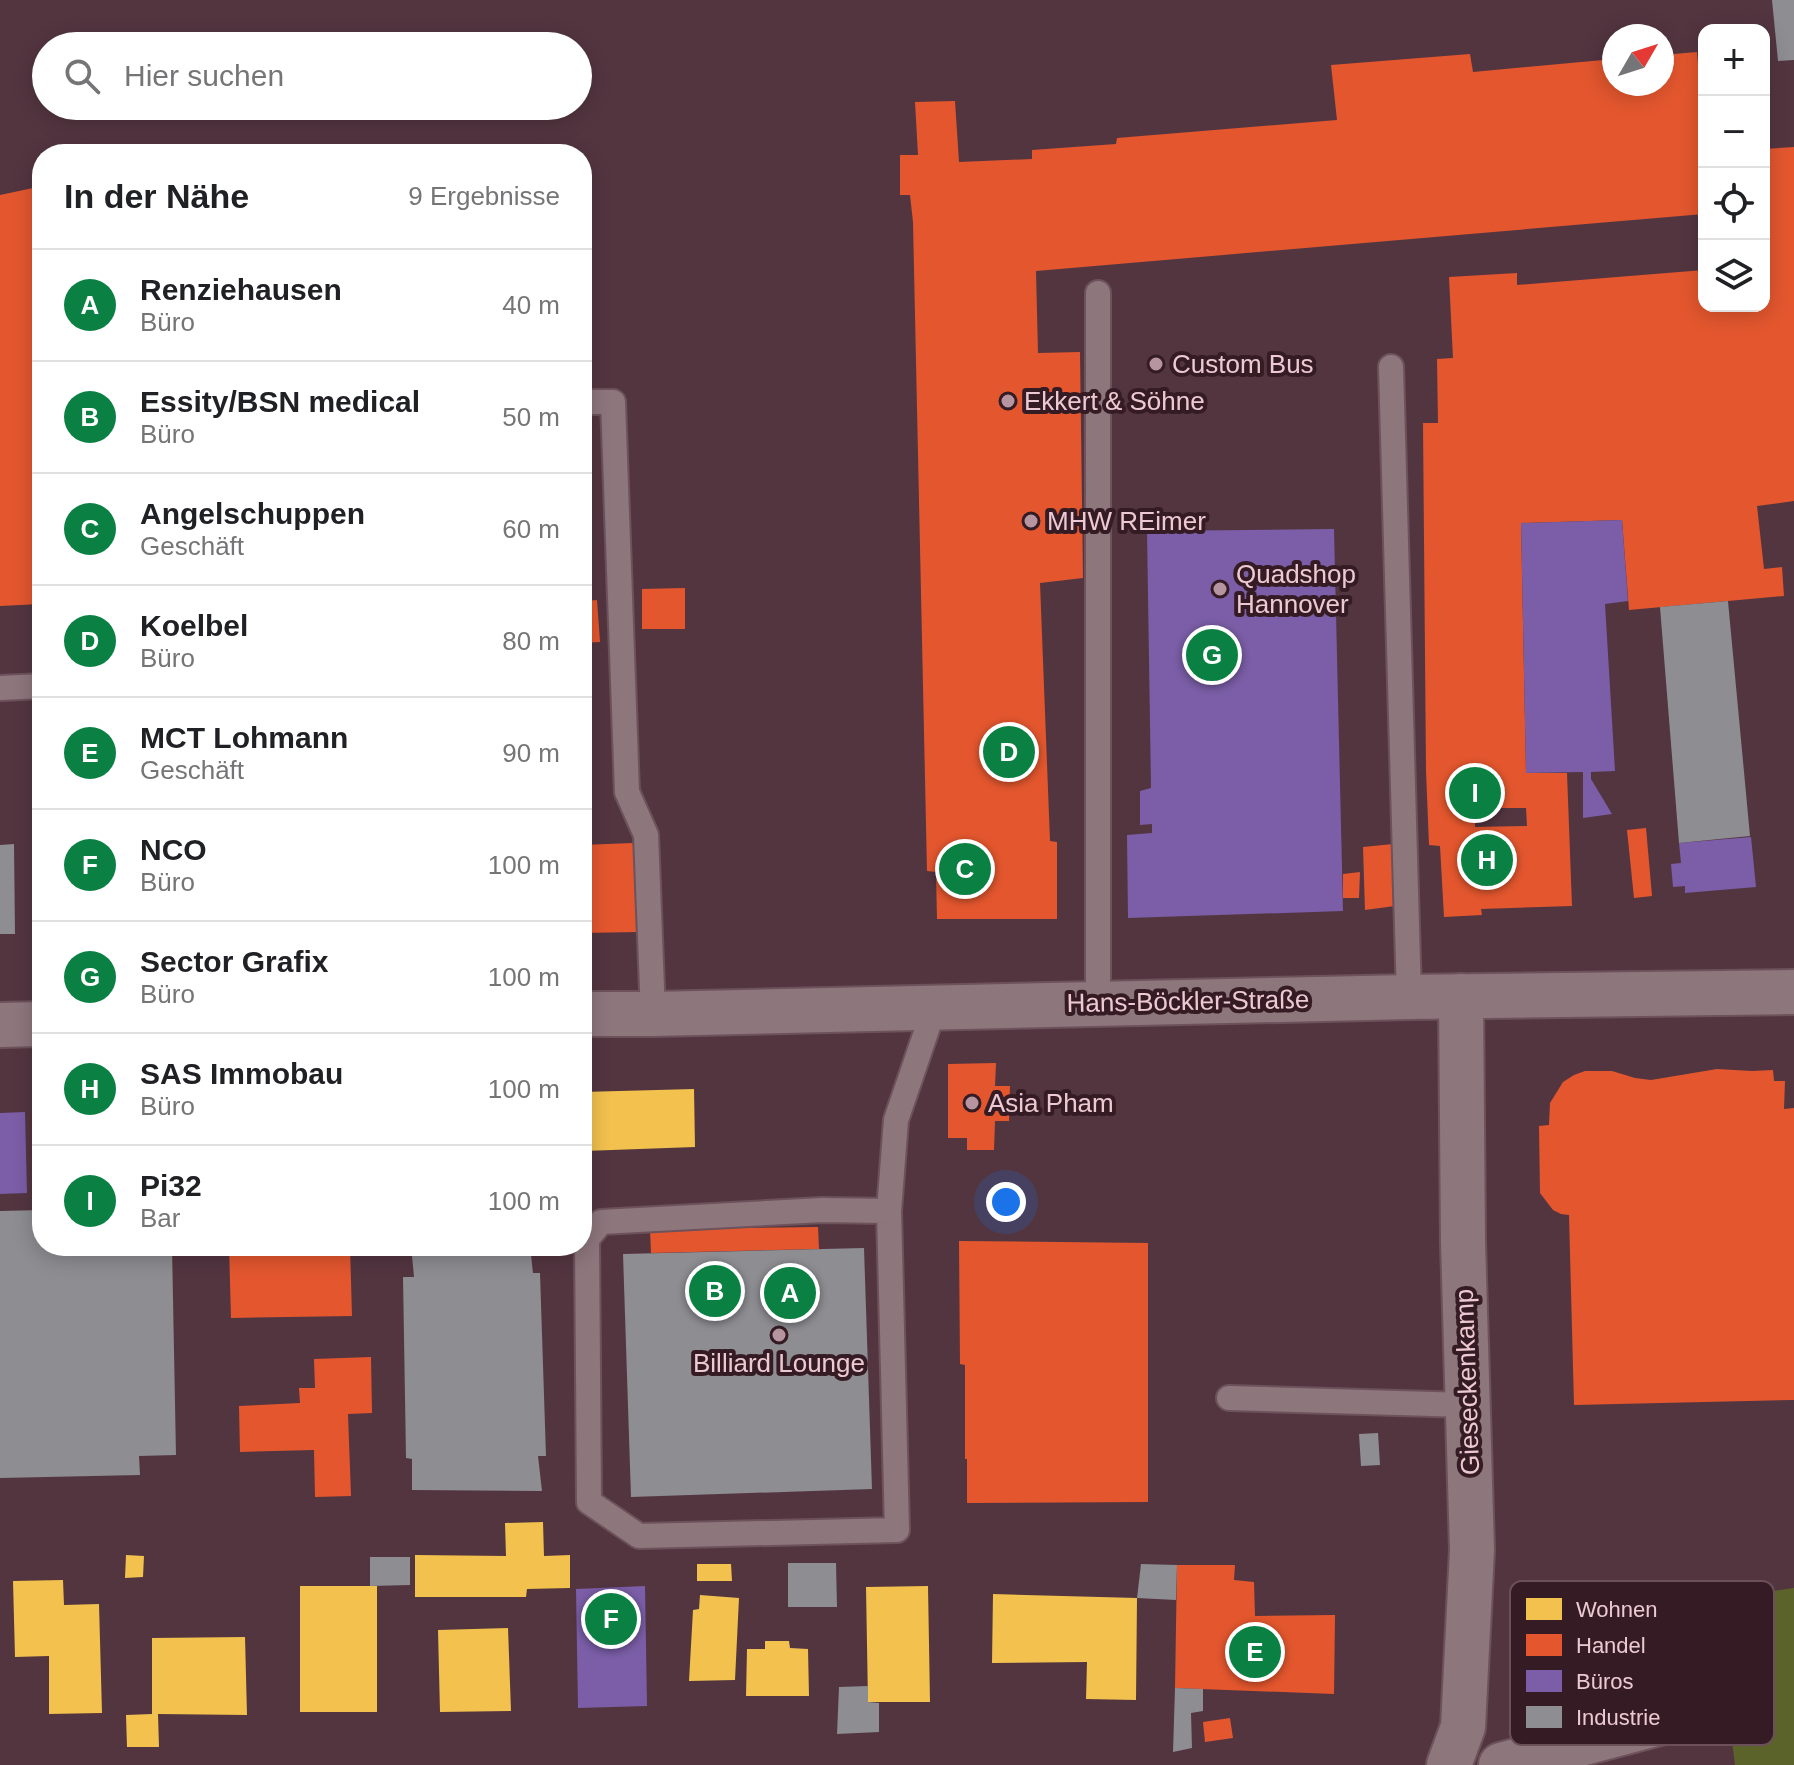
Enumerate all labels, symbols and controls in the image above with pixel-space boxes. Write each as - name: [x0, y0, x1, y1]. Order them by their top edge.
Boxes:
- north arrow: [1602, 24, 1674, 96]
- map controls: [1698, 24, 1770, 312]
- button: +: [1698, 24, 1770, 96]
- search box: [32, 32, 592, 120]
- icon: search: [60, 54, 104, 98]
- text: Hier suchen: [124, 59, 284, 92]
- button: −: [1698, 96, 1770, 168]
- button: locate: [1698, 168, 1770, 240]
- text: In der Nähe: [64, 177, 249, 215]
- text: 9 Ergebnisse: [408, 181, 560, 211]
- button: layers: [1698, 240, 1770, 312]
- text: Renziehausen: [140, 273, 342, 306]
- text: A: [81, 290, 99, 320]
- text: 40 m: [502, 290, 560, 320]
- text: Büro: [140, 307, 195, 337]
- place label: Custom Bus: [1172, 349, 1314, 379]
- marker: Custom Bus: [1147, 355, 1165, 373]
- text: Essity/BSN medical: [140, 385, 420, 418]
- place label: Ekkert & Söhne: [1024, 386, 1205, 416]
- marker: Ekkert & Söhne: [999, 392, 1017, 410]
- text: B: [81, 402, 99, 432]
- text: 50 m: [502, 402, 560, 432]
- text: Büro: [140, 419, 195, 449]
- text: Angelschuppen: [140, 497, 365, 530]
- place label: MHW REimer: [1047, 506, 1206, 536]
- marker: MHW REimer: [1022, 512, 1040, 530]
- text: C: [81, 514, 99, 544]
- text: 60 m: [502, 514, 560, 544]
- text: Geschäft: [140, 531, 244, 561]
- place label: Quadshop Hannover: [1236, 559, 1356, 619]
- marker: Quadshop Hannover: [1211, 580, 1229, 598]
- text: Koelbel: [140, 609, 248, 642]
- pin: G: [1186, 625, 1238, 685]
- text: D: [81, 626, 99, 656]
- text: 80 m: [502, 626, 560, 656]
- text: Büro: [140, 643, 195, 673]
- text: MCT Lohmann: [140, 721, 348, 754]
- pin: D: [983, 722, 1035, 782]
- text: E: [81, 738, 99, 768]
- text: 90 m: [502, 738, 560, 768]
- text: Geschäft: [140, 755, 244, 785]
- pin: I: [1449, 763, 1501, 823]
- pin: H: [1461, 830, 1513, 890]
- text: NCO: [140, 833, 207, 866]
- pin: C: [939, 839, 991, 899]
- text: F: [82, 850, 98, 880]
- text: 100 m: [488, 850, 560, 880]
- text: Büro: [140, 867, 195, 897]
- text: Sector Grafix: [140, 945, 328, 978]
- text: G: [80, 962, 100, 992]
- text: 100 m: [488, 962, 560, 992]
- text: Büro: [140, 979, 195, 1009]
- street label: Hans-Böckler-Straße: [1066, 984, 1310, 1018]
- text: SAS Immobau: [140, 1057, 343, 1090]
- text: H: [81, 1074, 99, 1104]
- text: 100 m: [488, 1074, 560, 1104]
- place label: Asia Pham: [988, 1088, 1114, 1118]
- text: Büro: [140, 1091, 195, 1121]
- marker: Asia Pham: [963, 1094, 981, 1112]
- text: Pi32: [140, 1169, 202, 1202]
- your location: [986, 1182, 1026, 1222]
- text: I: [86, 1186, 94, 1216]
- text: 100 m: [488, 1186, 560, 1216]
- text: Bar: [140, 1203, 180, 1233]
- pin: B: [689, 1261, 741, 1321]
- pin: A: [764, 1263, 816, 1323]
- street label: Gieseckenkamp: [1449, 1288, 1485, 1476]
- marker: Billiard Lounge: [770, 1326, 788, 1344]
- place label: Billiard Lounge: [693, 1348, 865, 1378]
- legend: [1510, 1581, 1774, 1745]
- pin: F: [585, 1589, 637, 1649]
- text: Wohnen: [1576, 1597, 1658, 1622]
- pin: E: [1229, 1622, 1281, 1682]
- text: Handel: [1576, 1633, 1646, 1658]
- text: Büros: [1576, 1669, 1633, 1694]
- text: Industrie: [1576, 1705, 1660, 1730]

